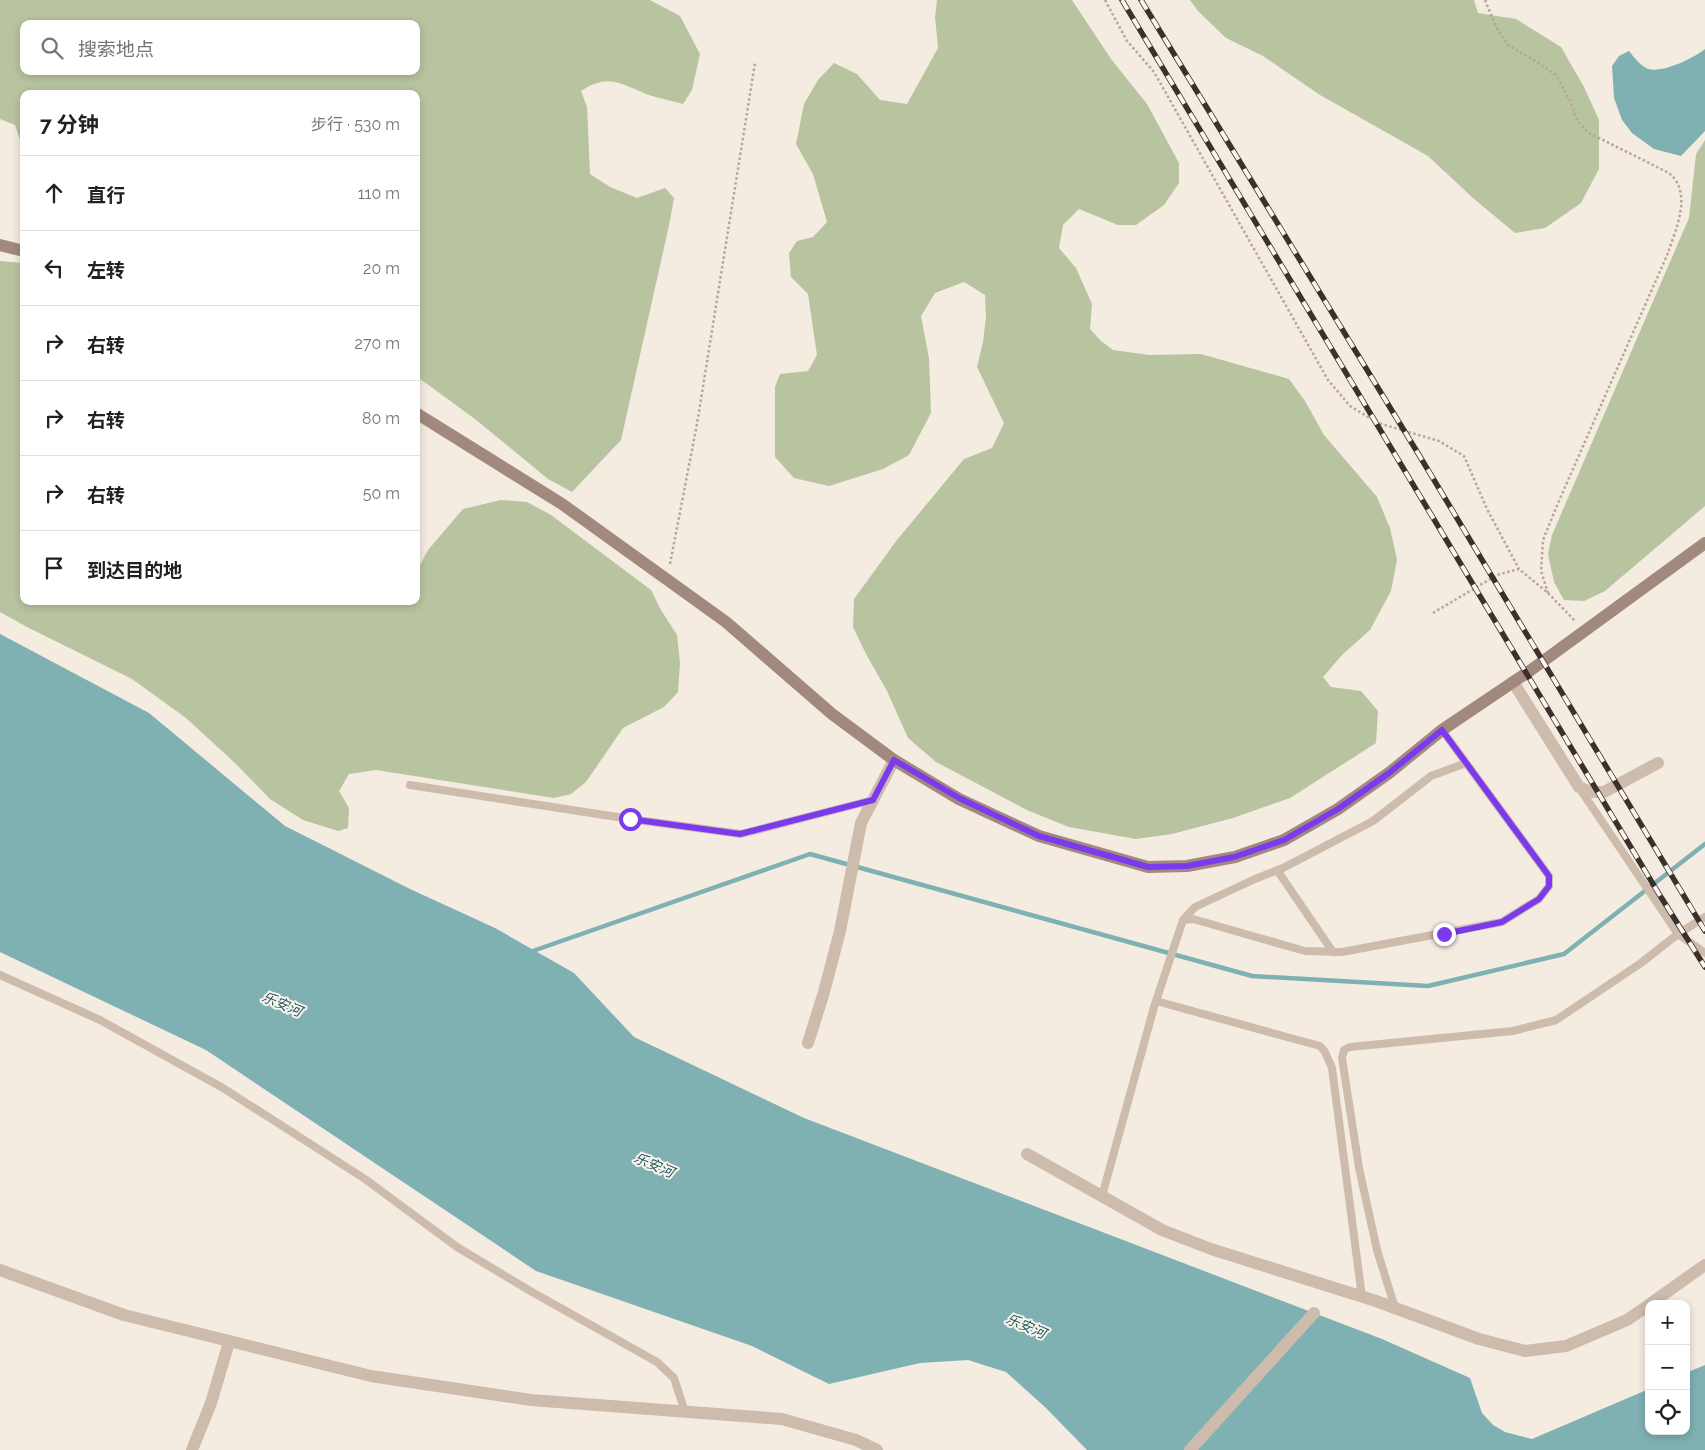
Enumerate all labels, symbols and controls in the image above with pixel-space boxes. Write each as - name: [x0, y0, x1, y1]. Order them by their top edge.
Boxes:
- search box: [20, 20, 420, 75]
- icon: search: [38, 34, 66, 62]
- text: 搜索地点: [78, 38, 154, 60]
- text: 7 分钟: [40, 112, 99, 137]
- text: 步行 · 530 m: [311, 115, 400, 134]
- icon: ahead: [40, 179, 68, 207]
- text: 直行: [87, 184, 125, 206]
- text: 110 m: [358, 184, 400, 203]
- icon: left: [40, 254, 68, 282]
- text: 左转: [87, 259, 125, 281]
- text: 20 m: [363, 259, 400, 278]
- icon: right: [40, 329, 68, 357]
- text: 右转: [87, 334, 125, 356]
- text: 270 m: [355, 334, 400, 353]
- icon: right: [40, 404, 68, 432]
- text: 右转: [87, 409, 125, 431]
- text: 80 m: [362, 409, 400, 428]
- icon: right: [40, 479, 68, 507]
- text: 右转: [87, 484, 125, 506]
- text: 50 m: [363, 484, 400, 503]
- icon: arrive: [40, 554, 68, 582]
- text: 到达目的地: [87, 559, 182, 581]
- route start: [619, 808, 642, 831]
- route end: [1433, 923, 1456, 946]
- water label: 乐安河: [260, 988, 307, 1021]
- water label: 乐安河: [632, 1149, 679, 1182]
- map controls: [1645, 1300, 1690, 1435]
- button: +: [1645, 1300, 1690, 1345]
- water label: 乐安河: [1004, 1310, 1051, 1343]
- button: −: [1645, 1345, 1690, 1390]
- button: locate: [1645, 1390, 1690, 1435]

